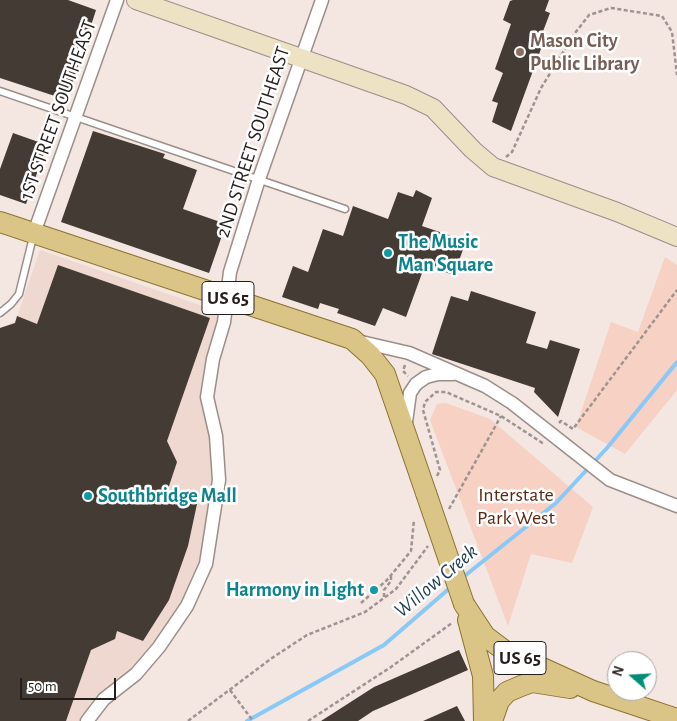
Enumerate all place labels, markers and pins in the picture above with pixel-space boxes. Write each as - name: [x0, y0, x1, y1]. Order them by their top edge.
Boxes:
- place label: Mason City Public Library: [530, 29, 640, 76]
- marker: Mason City Public Library: [514, 46, 526, 58]
- place label: The Music Man Square: [398, 230, 493, 277]
- marker: The Music Man Square: [382, 247, 394, 259]
- place label: Southbridge Mall: [98, 484, 237, 508]
- marker: Southbridge Mall: [82, 490, 94, 502]
- place label: Harmony in Light: [226, 578, 364, 602]
- marker: Harmony in Light: [368, 584, 380, 596]

